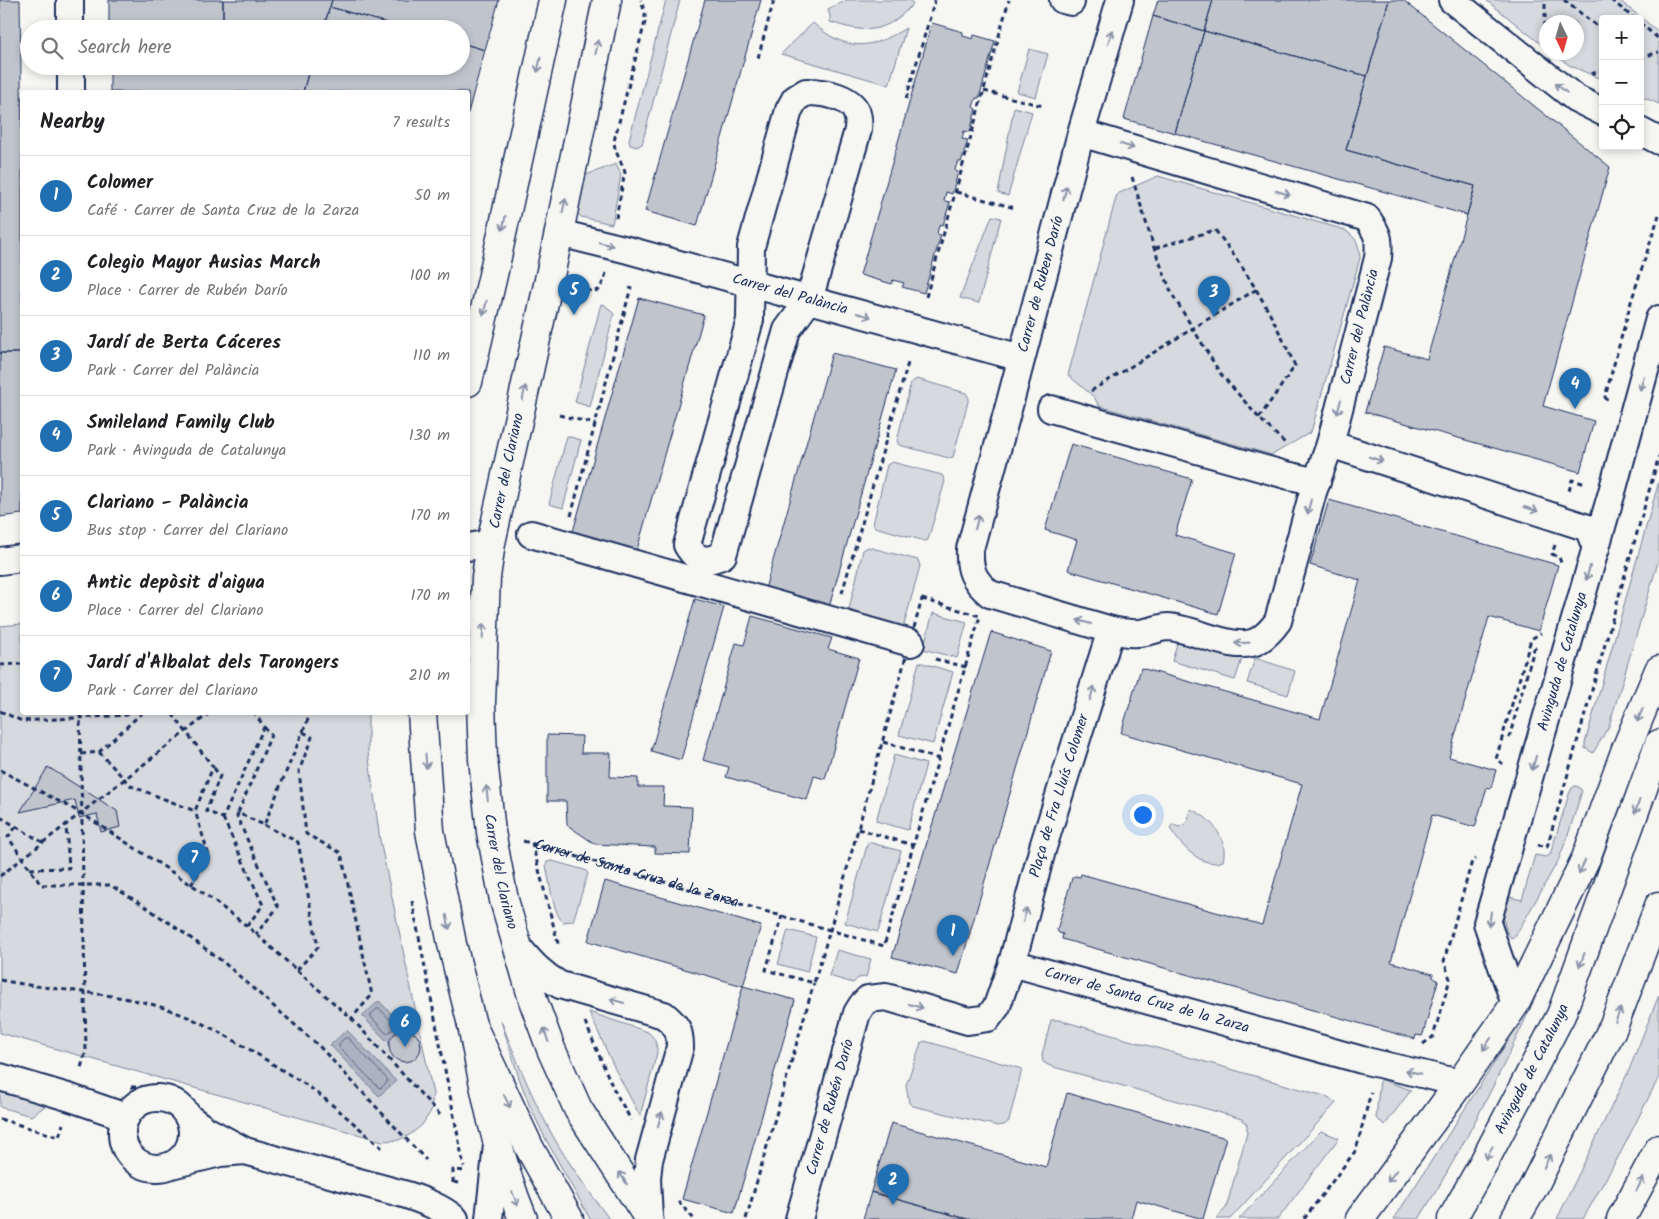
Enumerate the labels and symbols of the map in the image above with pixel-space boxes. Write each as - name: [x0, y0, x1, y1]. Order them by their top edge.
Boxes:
- north arrow: [1539, 15, 1584, 60]
- one-way arrow: [1105, 29, 1115, 45]
- one-way arrow: [593, 40, 602, 56]
- one-way arrow: [534, 56, 543, 72]
- one-way arrow: [1555, 82, 1568, 93]
- one-way arrow: [1119, 142, 1135, 152]
- one-way arrow: [1061, 185, 1070, 201]
- one-way arrow: [1275, 189, 1291, 199]
- one-way arrow: [560, 199, 569, 215]
- street label: Carrer de Ruben Darío: [1012, 213, 1071, 355]
- one-way arrow: [499, 215, 508, 231]
- one-way arrow: [597, 240, 613, 250]
- street label: Carrer del Palància: [1334, 266, 1386, 388]
- street label: Carrer del Palància: [729, 267, 850, 322]
- pin: 5: [558, 274, 590, 315]
- pin: 3: [1198, 276, 1230, 317]
- one-way arrow: [480, 300, 489, 316]
- one-way arrow: [855, 311, 871, 320]
- pin: 4: [1559, 368, 1591, 409]
- one-way arrow: [1636, 374, 1646, 390]
- one-way arrow: [520, 386, 529, 402]
- one-way arrow: [1334, 399, 1344, 415]
- street label: Carrer del Clariano: [483, 411, 531, 531]
- one-way arrow: [1368, 455, 1384, 464]
- one-way arrow: [1304, 499, 1313, 515]
- one-way arrow: [1523, 505, 1539, 515]
- one-way arrow: [973, 515, 982, 531]
- one-way arrow: [1583, 565, 1593, 581]
- street label: Avinguda de Catalunya: [1531, 589, 1594, 734]
- one-way arrow: [1076, 616, 1092, 626]
- one-way arrow: [479, 623, 488, 639]
- one-way arrow: [1234, 638, 1250, 648]
- one-way arrow: [1087, 685, 1097, 701]
- one-way arrow: [1635, 707, 1644, 722]
- street label: Plaça de Fra Lluís Colomer: [1023, 710, 1096, 880]
- one-way arrow: [421, 753, 430, 769]
- one-way arrow: [1529, 754, 1538, 770]
- one-way arrow: [482, 785, 492, 801]
- one-way arrow: [1632, 799, 1641, 814]
- your location: [1130, 802, 1156, 828]
- street label: Carrer del Clariano: [477, 813, 524, 933]
- street label: Carrer de Santa Cruz de la Zarza: [531, 833, 741, 915]
- pin: 7: [178, 842, 210, 883]
- one-way arrow: [1576, 859, 1586, 874]
- one-way arrow: [1021, 908, 1030, 924]
- one-way arrow: [1485, 910, 1495, 926]
- one-way arrow: [444, 913, 453, 929]
- pin: 1: [937, 915, 969, 956]
- one-way arrow: [1577, 951, 1586, 967]
- street label: Carrer de Santa Cruz de la Zarza: [1042, 961, 1252, 1040]
- one-way arrow: [610, 996, 626, 1006]
- one-way arrow: [907, 1001, 923, 1011]
- street label: Avinguda de Catalunya: [1488, 1001, 1576, 1139]
- pin: 6: [389, 1006, 421, 1047]
- one-way arrow: [1613, 1008, 1623, 1023]
- one-way arrow: [541, 1028, 550, 1043]
- street label: Carrer de Rubén Darío: [800, 1036, 861, 1178]
- one-way arrow: [1482, 1037, 1492, 1051]
- one-way arrow: [1405, 1067, 1421, 1076]
- one-way arrow: [503, 1093, 512, 1108]
- one-way arrow: [655, 1112, 665, 1128]
- one-way arrow: [1483, 1145, 1493, 1160]
- one-way arrow: [1542, 1154, 1552, 1169]
- pin: 2: [877, 1164, 909, 1205]
- one-way arrow: [1387, 1168, 1397, 1182]
- one-way arrow: [617, 1171, 628, 1185]
- one-way arrow: [1636, 1177, 1645, 1192]
- one-way arrow: [510, 1191, 520, 1206]

